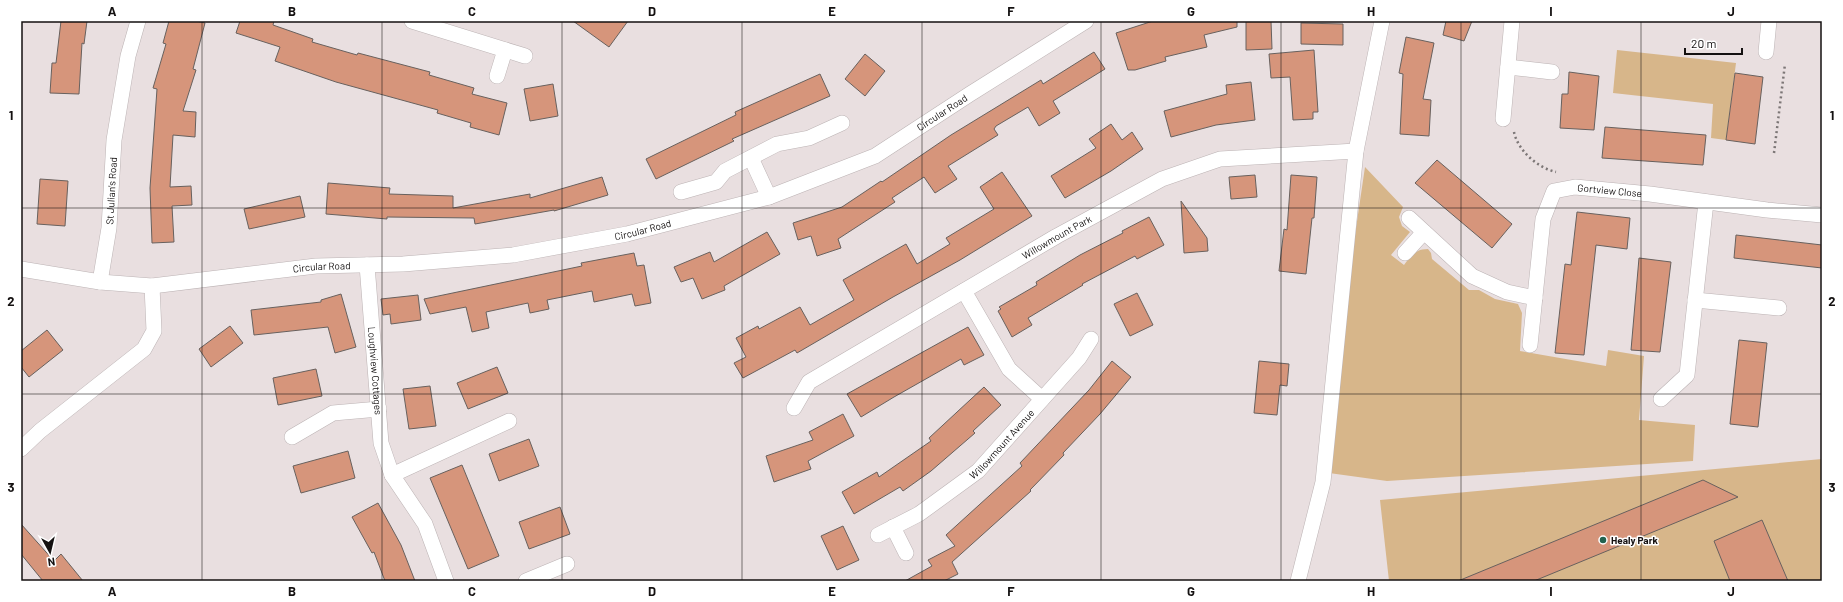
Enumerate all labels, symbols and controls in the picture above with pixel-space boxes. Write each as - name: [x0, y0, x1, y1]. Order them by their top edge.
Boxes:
- text: A: [108, 3, 117, 19]
- text: B: [288, 3, 296, 19]
- text: C: [468, 3, 476, 19]
- text: D: [648, 3, 656, 19]
- text: E: [828, 3, 836, 19]
- text: F: [1007, 3, 1015, 19]
- text: G: [1187, 3, 1195, 19]
- text: H: [1367, 3, 1375, 19]
- text: I: [1549, 3, 1553, 19]
- text: J: [1727, 3, 1735, 19]
- scale bar: [1685, 30, 1742, 56]
- text: 20 m: [1691, 36, 1717, 50]
- street label: Circular Road: [914, 91, 969, 133]
- text: 1: [9, 107, 13, 123]
- text: 1: [1830, 107, 1834, 123]
- street label: St Julian's Road: [103, 157, 119, 225]
- street label: Gortview Close: [1577, 181, 1643, 199]
- street label: Willowmount Park: [1020, 212, 1094, 261]
- street label: Circular Road: [613, 217, 672, 242]
- street label: Circular Road: [292, 259, 351, 275]
- text: 2: [7, 293, 15, 309]
- text: 2: [1828, 293, 1836, 309]
- street label: Loughview Cottages: [366, 326, 385, 415]
- street label: Willowmount Avenue: [967, 407, 1037, 481]
- text: 3: [7, 479, 15, 495]
- text: 3: [1828, 479, 1836, 495]
- north arrow: [30, 532, 70, 572]
- place label: Healy Park: [1611, 534, 1658, 546]
- marker: Healy Park: [1598, 535, 1608, 545]
- text: N: [47, 555, 56, 569]
- text: A: [108, 583, 117, 599]
- text: B: [288, 583, 296, 599]
- text: C: [468, 583, 476, 599]
- text: D: [648, 583, 656, 599]
- text: E: [828, 583, 836, 599]
- text: F: [1007, 583, 1015, 599]
- text: G: [1187, 583, 1195, 599]
- text: H: [1367, 583, 1375, 599]
- text: I: [1549, 583, 1553, 599]
- text: J: [1727, 583, 1735, 599]

